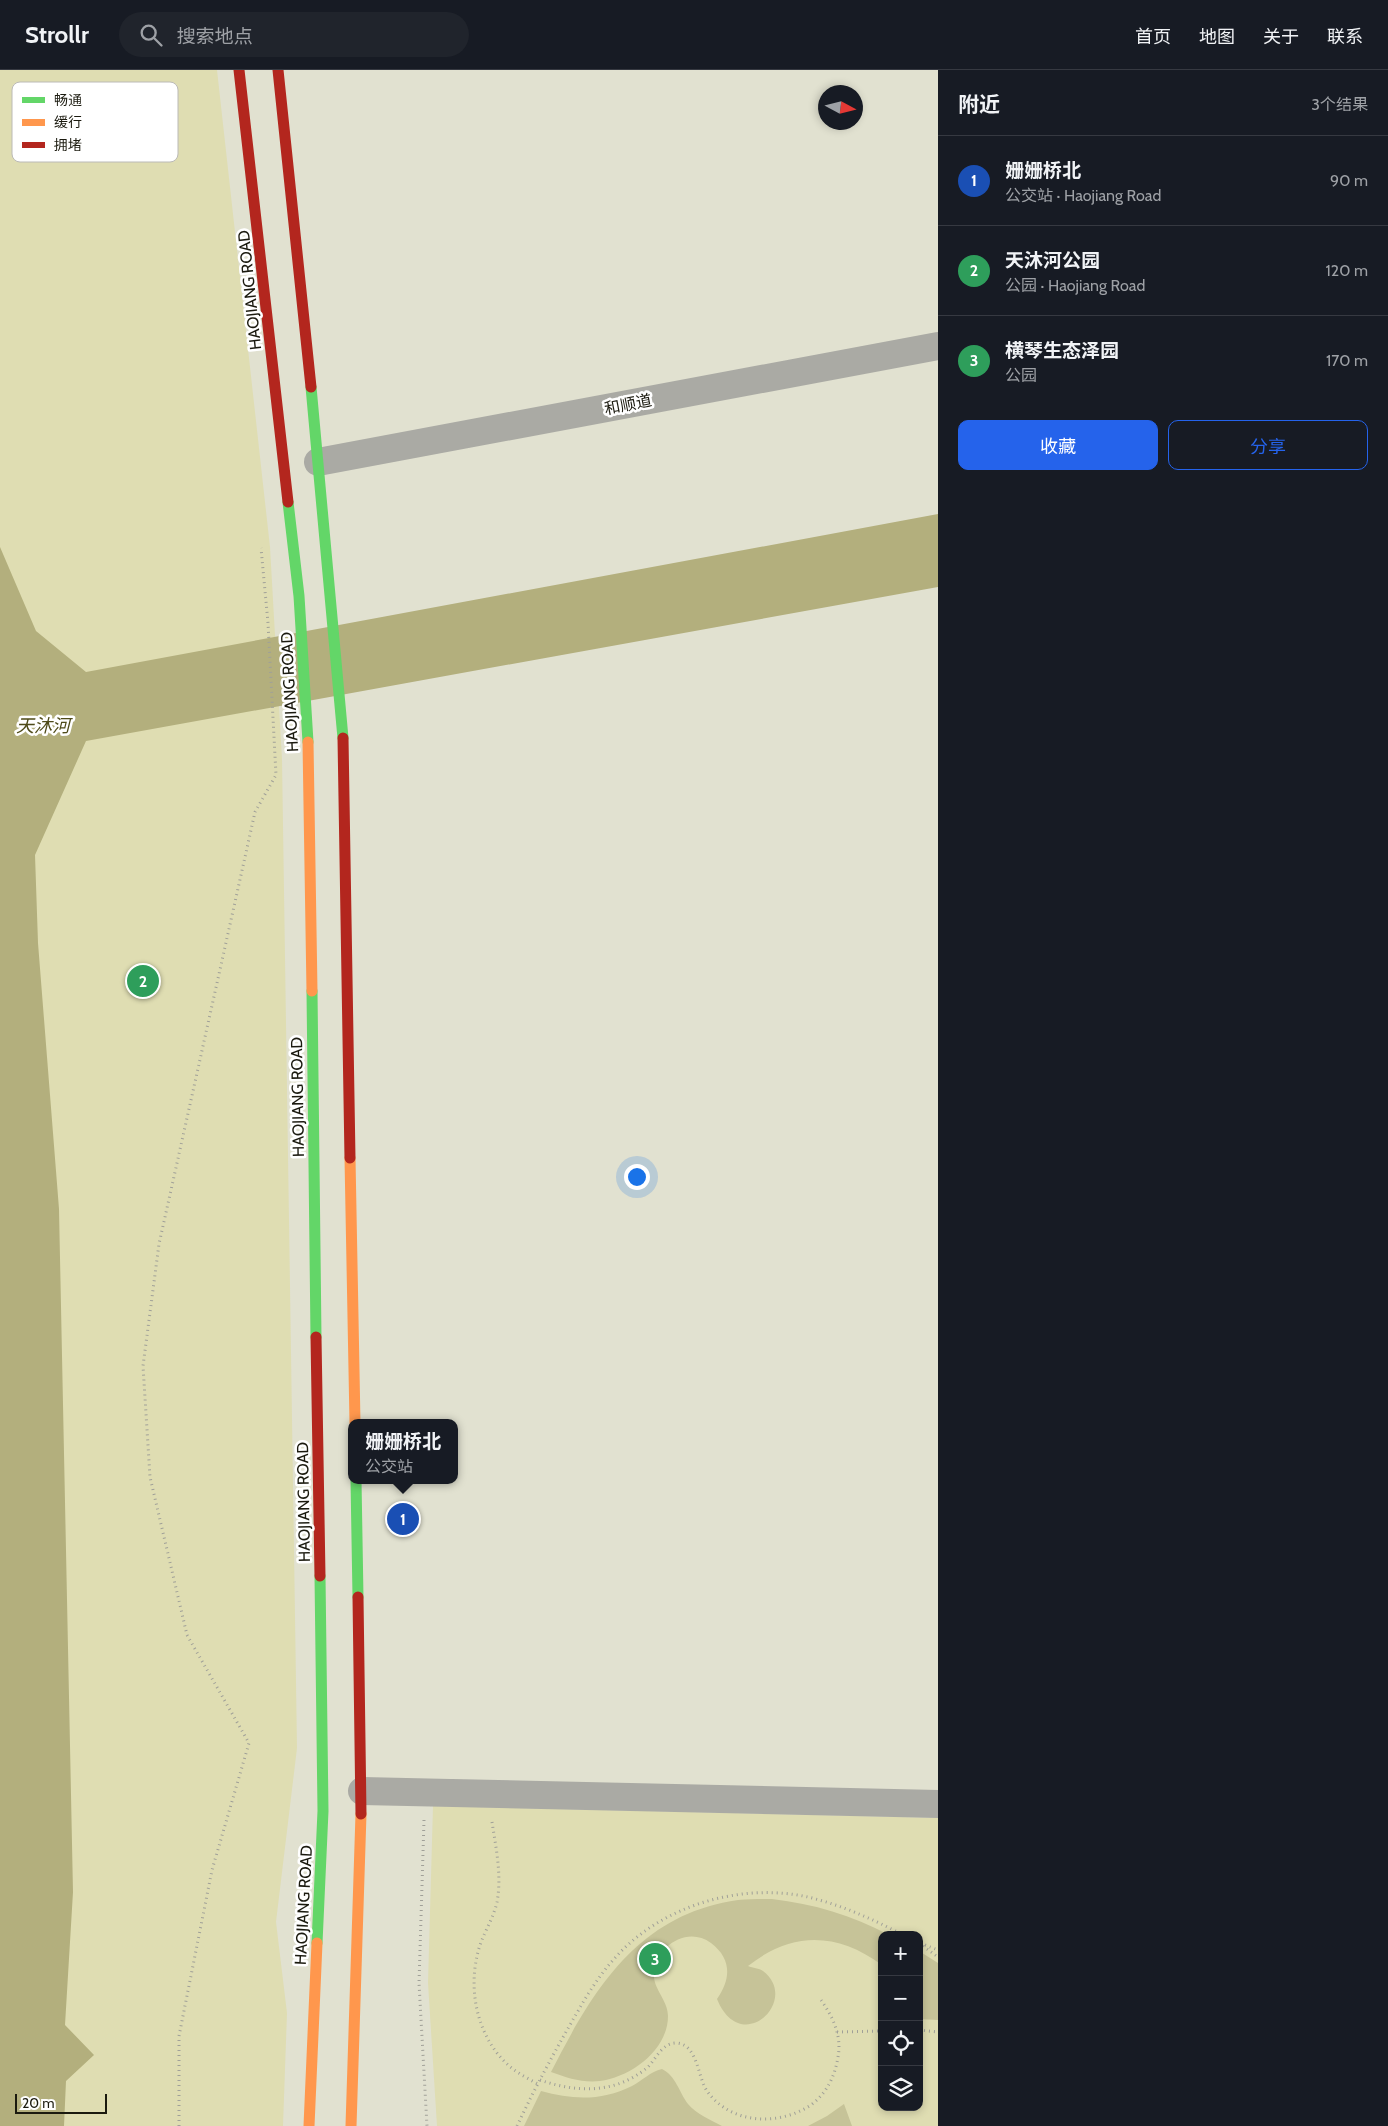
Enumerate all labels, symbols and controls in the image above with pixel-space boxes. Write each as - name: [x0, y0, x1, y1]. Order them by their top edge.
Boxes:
- search box: [119, 12, 469, 57]
- text: Strollr: [25, 20, 89, 49]
- icon: search: [137, 21, 165, 49]
- text: 搜索地点: [177, 25, 253, 48]
- text: 首页: [1135, 26, 1171, 48]
- text: 地图: [1199, 26, 1235, 48]
- text: 关于: [1263, 26, 1299, 48]
- text: 联系: [1327, 26, 1363, 48]
- legend: [12, 82, 178, 162]
- north arrow: [818, 85, 863, 130]
- text: 畅通: [54, 91, 82, 109]
- text: 附近: [958, 92, 1000, 117]
- text: 3个结果: [1311, 95, 1368, 114]
- text: 缓行: [54, 113, 82, 131]
- text: 拥堵: [54, 136, 82, 154]
- text: 姗姗桥北: [1005, 159, 1081, 182]
- text: 1: [971, 171, 977, 190]
- text: 90 m: [1330, 171, 1368, 190]
- text: 公交站 · Haojiang Road: [1005, 186, 1161, 205]
- street label: HAOJIANG ROAD: [234, 229, 265, 351]
- text: 天沐河公园: [1005, 249, 1100, 272]
- text: 2: [970, 261, 978, 280]
- text: 120 m: [1326, 261, 1368, 280]
- text: 公园 · Haojiang Road: [1005, 276, 1145, 295]
- text: 横琴生态泽园: [1005, 339, 1119, 362]
- text: 3: [970, 351, 978, 370]
- text: 170 m: [1326, 351, 1368, 370]
- text: 公园: [1005, 366, 1037, 385]
- street label: 和顺道: [603, 391, 653, 418]
- button: 收藏: [958, 420, 1158, 470]
- button: 分享: [1168, 420, 1368, 470]
- street label: HAOJIANG ROAD: [277, 631, 302, 752]
- water label: 天沐河: [16, 715, 73, 737]
- pin: 2: [127, 962, 159, 1000]
- street label: HAOJIANG ROAD: [287, 1037, 308, 1157]
- your location: [624, 1164, 650, 1190]
- popup: [348, 1419, 458, 1484]
- text: 姗姗桥北: [365, 1430, 441, 1453]
- street label: HAOJIANG ROAD: [293, 1442, 314, 1562]
- text: 公交站: [365, 1457, 413, 1476]
- pin: 1: [387, 1500, 419, 1538]
- street label: HAOJIANG ROAD: [291, 1845, 316, 1966]
- map controls: [878, 1931, 923, 2111]
- button: +: [878, 1931, 923, 1976]
- pin: 3: [639, 1940, 671, 1978]
- button: −: [878, 1976, 923, 2021]
- button: locate: [878, 2021, 923, 2066]
- button: layers: [878, 2066, 923, 2111]
- scale bar: [15, 2091, 108, 2114]
- text: 20 m: [22, 2094, 55, 2112]

